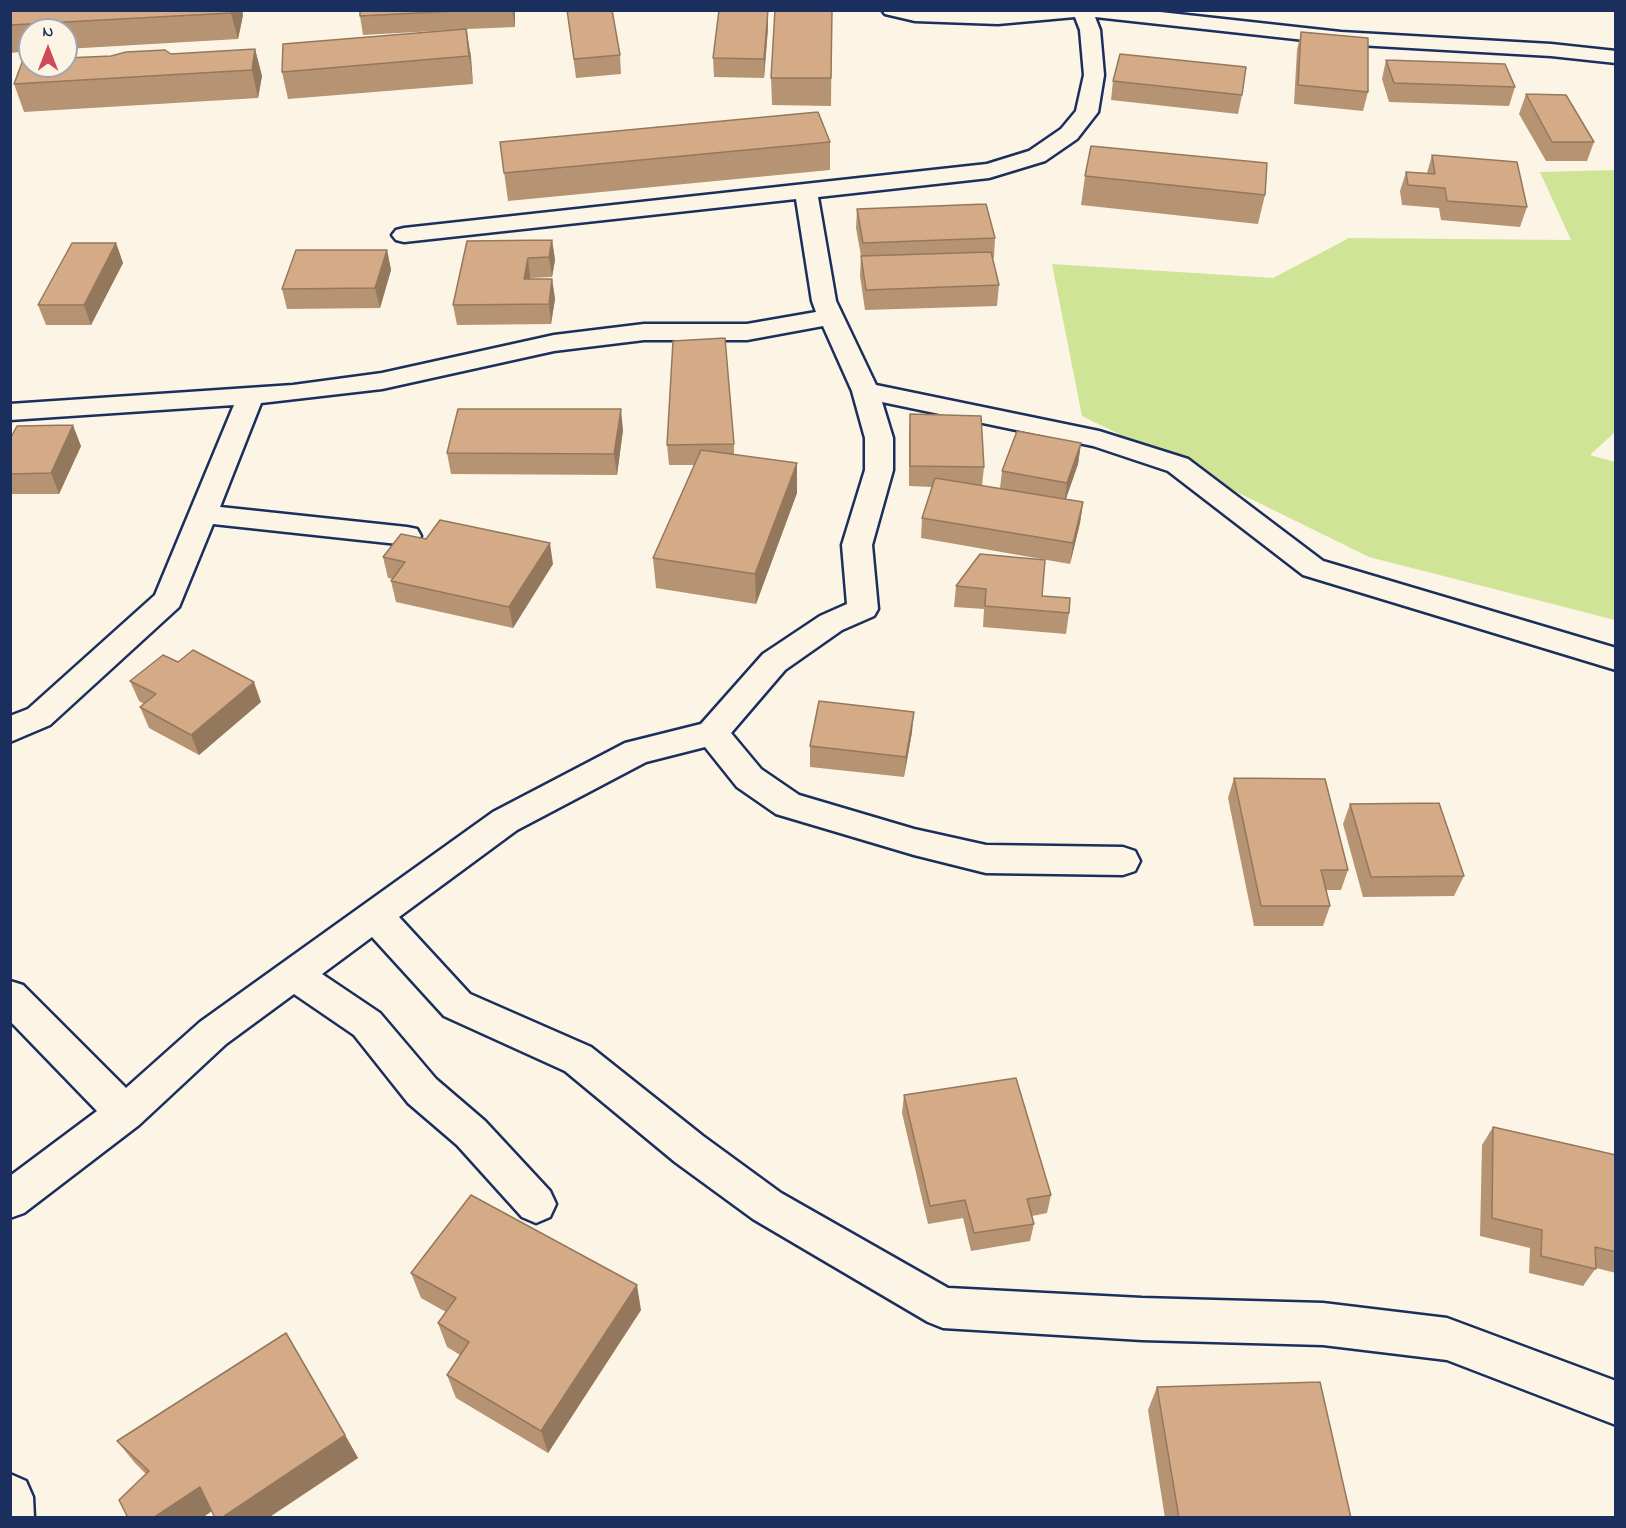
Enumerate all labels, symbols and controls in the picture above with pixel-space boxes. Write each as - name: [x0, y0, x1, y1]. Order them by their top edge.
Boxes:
- north arrow: [18, 18, 78, 78]
- text: N: [43, 20, 53, 44]

